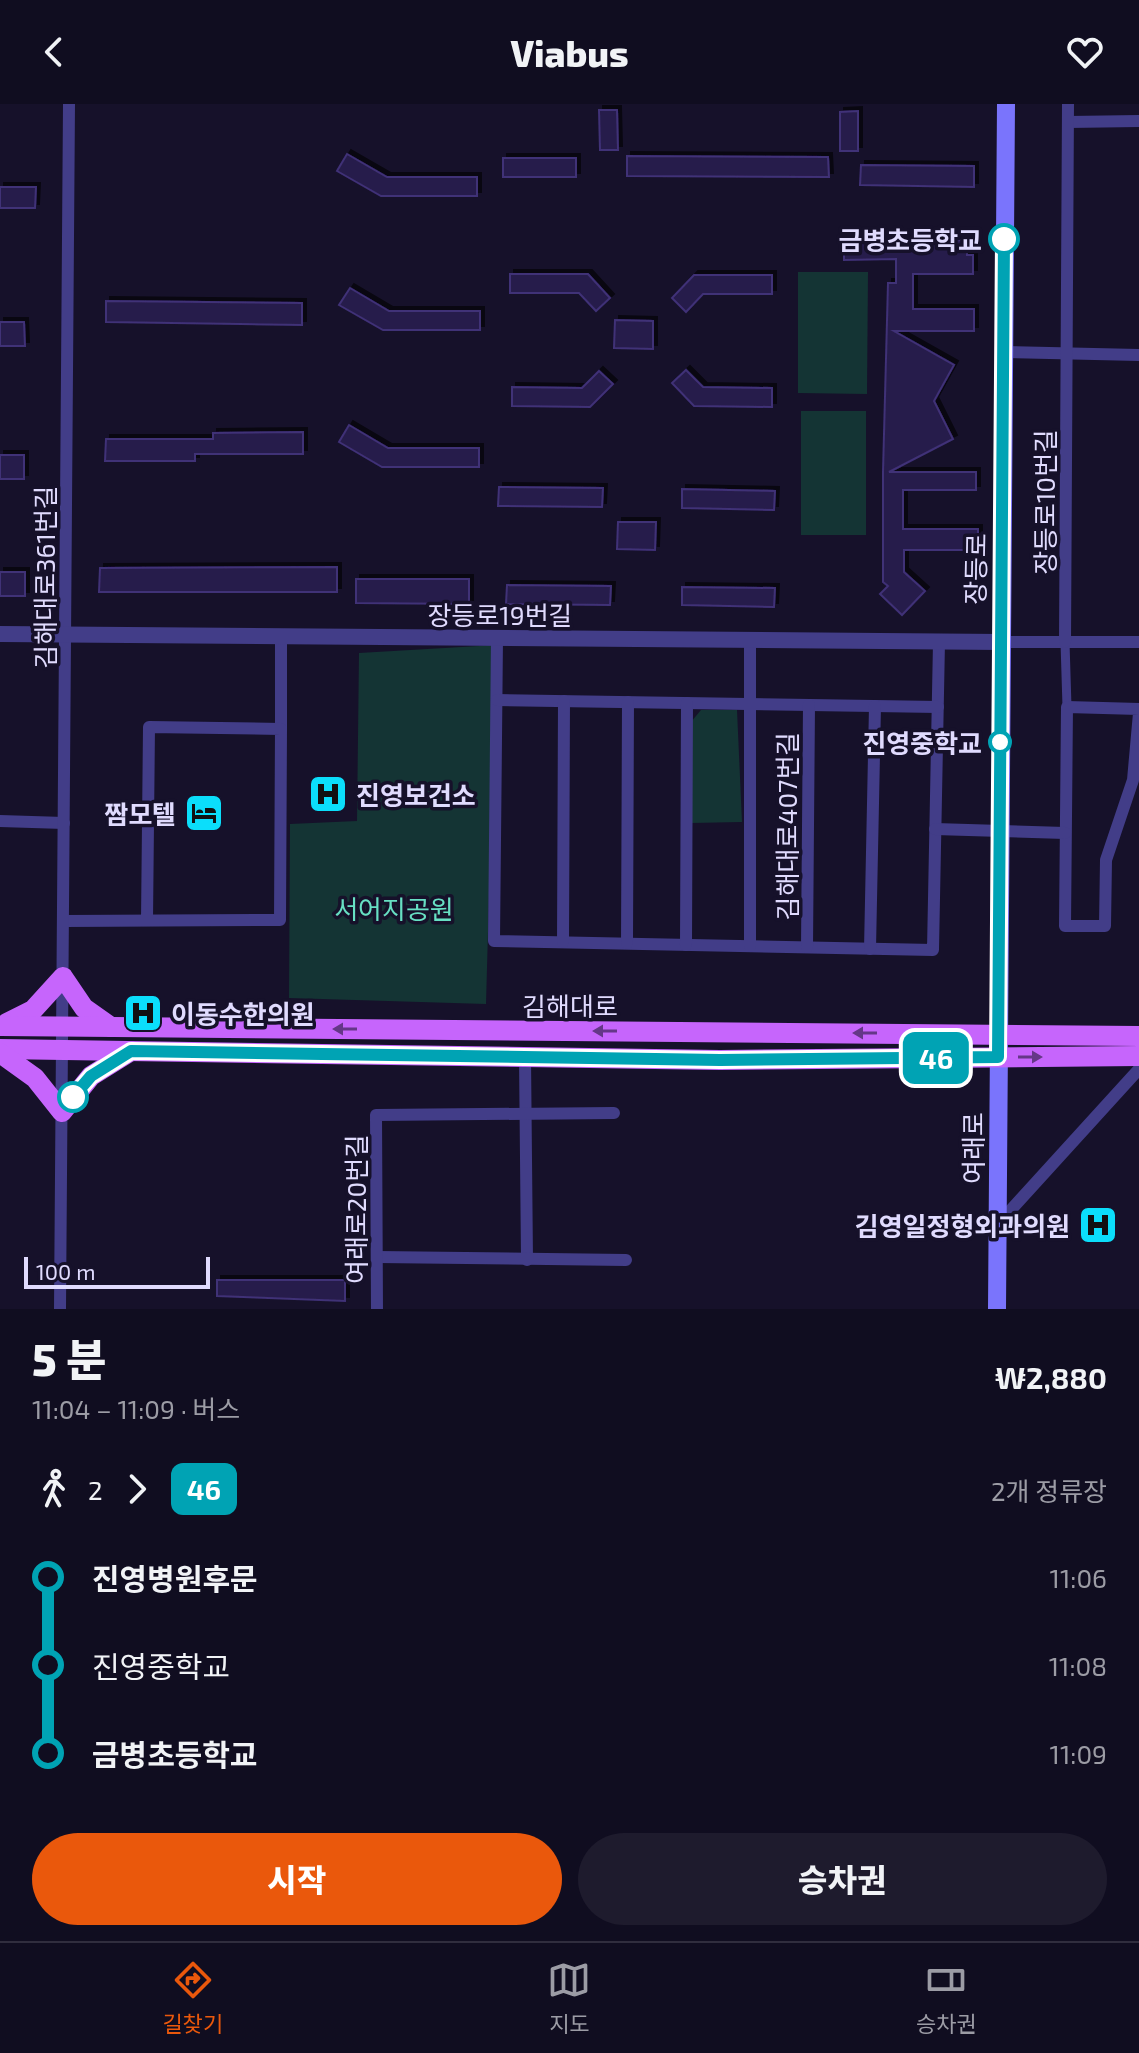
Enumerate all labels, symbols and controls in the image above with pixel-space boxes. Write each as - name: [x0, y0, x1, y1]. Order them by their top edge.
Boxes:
- icon: back: [32, 30, 76, 74]
- icon: heart: [1063, 30, 1107, 74]
- text: Viabus: [510, 31, 629, 74]
- place label: 금병초등학교: [838, 224, 982, 255]
- marker: 금병초등학교: [989, 224, 1019, 254]
- street label: 장등로10번길: [1029, 429, 1060, 575]
- street label: 김해대로361번길: [29, 485, 60, 669]
- street label: 장등로: [959, 533, 991, 605]
- street label: 장등로19번길: [428, 599, 572, 630]
- place label: 진영중학교: [862, 727, 982, 758]
- marker: 진영중학교: [989, 731, 1011, 753]
- street label: 김해대로407번길: [771, 732, 802, 920]
- hospital icon: 진영보건소: [307, 773, 349, 815]
- place label: 진영보건소: [356, 779, 476, 810]
- hotel icon: 짬모텔: [183, 792, 225, 834]
- place label: 짬모텔: [104, 798, 176, 829]
- park label: 서어지공원: [334, 893, 454, 924]
- street label: 김해대로: [522, 990, 618, 1021]
- hospital icon: 이동수한의원: [122, 992, 164, 1034]
- place label: 이동수한의원: [171, 998, 315, 1029]
- one-way arrow: [332, 1023, 357, 1035]
- one-way arrow: [592, 1025, 617, 1037]
- one-way arrow: [852, 1027, 877, 1039]
- line badge: 46: [900, 1032, 972, 1084]
- text: 46: [919, 1041, 953, 1075]
- one-way arrow: [1018, 1051, 1043, 1063]
- unlabelled marker: [58, 1082, 88, 1112]
- street label: 여래로: [957, 1112, 988, 1184]
- street label: 여래로20번길: [340, 1134, 371, 1284]
- hospital icon: 김영일정형외과의원: [1077, 1204, 1119, 1246]
- place label: 김영일정형외과의원: [855, 1210, 1070, 1241]
- scale bar: [24, 1253, 210, 1289]
- text: 100 m: [36, 1258, 95, 1284]
- text: 5 분: [32, 1332, 107, 1385]
- text: ₩2,880: [995, 1359, 1107, 1395]
- text: 11:04 – 11:09 · 버스: [32, 1393, 240, 1424]
- icon: walk: [32, 1467, 76, 1511]
- icon: forward: [115, 1467, 159, 1511]
- text: 46: [187, 1472, 221, 1506]
- text: 2: [88, 1474, 103, 1505]
- text: 2개 정류장: [991, 1475, 1107, 1506]
- text: 진영병원후문: [92, 1560, 258, 1596]
- text: 11:06: [1050, 1562, 1107, 1593]
- text: 진영중학교: [92, 1648, 230, 1684]
- text: 11:08: [1049, 1650, 1107, 1681]
- text: 금병초등학교: [92, 1736, 258, 1772]
- text: 11:09: [1050, 1738, 1107, 1769]
- button: 시작: [32, 1833, 562, 1925]
- button: 승차권: [578, 1833, 1107, 1925]
- tab: 길찾기: [162, 1958, 223, 2038]
- tab: 지도: [547, 1958, 591, 2038]
- tab: 승차권: [916, 1958, 977, 2038]

